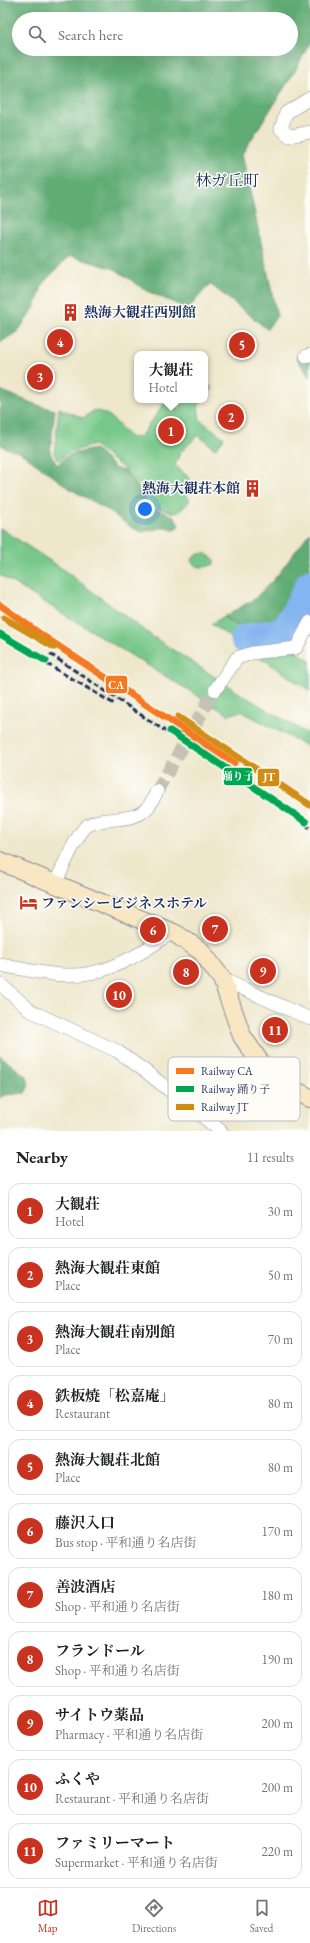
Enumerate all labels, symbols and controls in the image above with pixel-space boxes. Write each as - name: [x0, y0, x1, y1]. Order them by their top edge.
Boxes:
- search box: [12, 12, 298, 56]
- icon: search: [26, 23, 48, 45]
- text: Search here: [58, 25, 123, 44]
- district label: 林ガ丘町: [195, 170, 259, 191]
- building icon: 熱海大観荘西別館: [61, 302, 81, 322]
- place label: 熱海大観荘西別館: [84, 303, 196, 321]
- pin: 4: [47, 327, 73, 357]
- pin: 5: [229, 330, 255, 360]
- popup: [134, 351, 208, 403]
- text: 大観荘: [148, 360, 194, 379]
- pin: 3: [27, 362, 53, 392]
- text: Hotel: [148, 379, 178, 396]
- pin: 2: [218, 402, 244, 432]
- pin: 1: [158, 416, 184, 446]
- building icon: 熱海大観荘本館: [243, 478, 263, 498]
- place label: 熱海大観荘本館: [142, 479, 240, 497]
- your location: [135, 499, 155, 519]
- line badge: CA: [105, 675, 128, 694]
- text: CA: [108, 678, 124, 692]
- line badge: 踊り子: [223, 767, 253, 786]
- line badge: JT: [257, 768, 280, 787]
- text: 踊り子: [222, 769, 255, 783]
- text: JT: [262, 770, 275, 784]
- hotel icon: ファンシービジネスホテル: [18, 893, 38, 913]
- place label: ファンシービジネスホテル: [41, 894, 207, 912]
- pin: 7: [202, 914, 228, 944]
- pin: 6: [140, 915, 166, 945]
- pin: 9: [250, 956, 276, 986]
- pin: 8: [173, 957, 199, 987]
- pin: 10: [106, 980, 132, 1010]
- pin: 11: [262, 1015, 288, 1045]
- legend: [168, 1057, 300, 1121]
- text: Railway CA: [201, 1064, 253, 1078]
- text: Railway 踊り子: [201, 1082, 270, 1096]
- text: Railway JT: [201, 1100, 249, 1114]
- text: Nearby: [16, 1146, 68, 1168]
- text: 11 results: [247, 1149, 294, 1166]
- text: 大観荘: [55, 1194, 100, 1213]
- text: 1: [27, 1203, 33, 1220]
- text: 30 m: [268, 1203, 293, 1220]
- text: Hotel: [55, 1213, 84, 1230]
- text: 熱海大観荘東館: [55, 1258, 160, 1277]
- text: 2: [27, 1267, 33, 1284]
- text: 50 m: [268, 1267, 293, 1284]
- text: Place: [55, 1277, 81, 1294]
- text: 熱海大観荘南別館: [55, 1322, 175, 1341]
- text: 3: [27, 1331, 33, 1348]
- text: 70 m: [268, 1331, 293, 1348]
- text: Place: [55, 1341, 81, 1358]
- text: 鉄板焼「松嘉庵」: [55, 1386, 175, 1405]
- text: 4: [27, 1395, 33, 1412]
- text: 80 m: [268, 1395, 293, 1412]
- text: Restaurant: [55, 1405, 110, 1422]
- text: 熱海大観荘北館: [55, 1450, 160, 1469]
- text: 5: [27, 1459, 33, 1476]
- text: 80 m: [268, 1459, 293, 1476]
- text: Place: [55, 1469, 81, 1486]
- text: 藤沢入口: [55, 1513, 115, 1532]
- text: 6: [27, 1523, 33, 1540]
- text: 170 m: [262, 1523, 293, 1540]
- text: Bus stop · 平和通り名店街: [55, 1534, 197, 1551]
- text: 善波酒店: [55, 1577, 115, 1596]
- text: 7: [27, 1587, 33, 1604]
- text: 180 m: [262, 1587, 293, 1604]
- text: Shop · 平和通り名店街: [55, 1598, 180, 1615]
- text: フランドール: [55, 1641, 145, 1660]
- text: 8: [27, 1651, 33, 1668]
- text: 190 m: [262, 1651, 293, 1668]
- text: Shop · 平和通り名店街: [55, 1662, 180, 1679]
- text: サイトウ薬品: [55, 1705, 144, 1724]
- text: 9: [27, 1715, 33, 1732]
- text: 200 m: [262, 1715, 293, 1732]
- text: Pharmacy · 平和通り名店街: [55, 1726, 203, 1743]
- text: ふくや: [55, 1769, 100, 1788]
- text: 10: [23, 1779, 37, 1796]
- text: 200 m: [262, 1779, 293, 1796]
- text: Restaurant · 平和通り名店街: [55, 1790, 209, 1807]
- text: ファミリーマート: [55, 1833, 175, 1852]
- text: 11: [23, 1843, 37, 1860]
- text: 220 m: [262, 1843, 293, 1860]
- text: Supermarket · 平和通り名店街: [55, 1854, 218, 1871]
- tab: Map: [37, 1897, 59, 1935]
- tab: Directions: [132, 1897, 176, 1935]
- tab: Saved: [250, 1897, 273, 1935]

